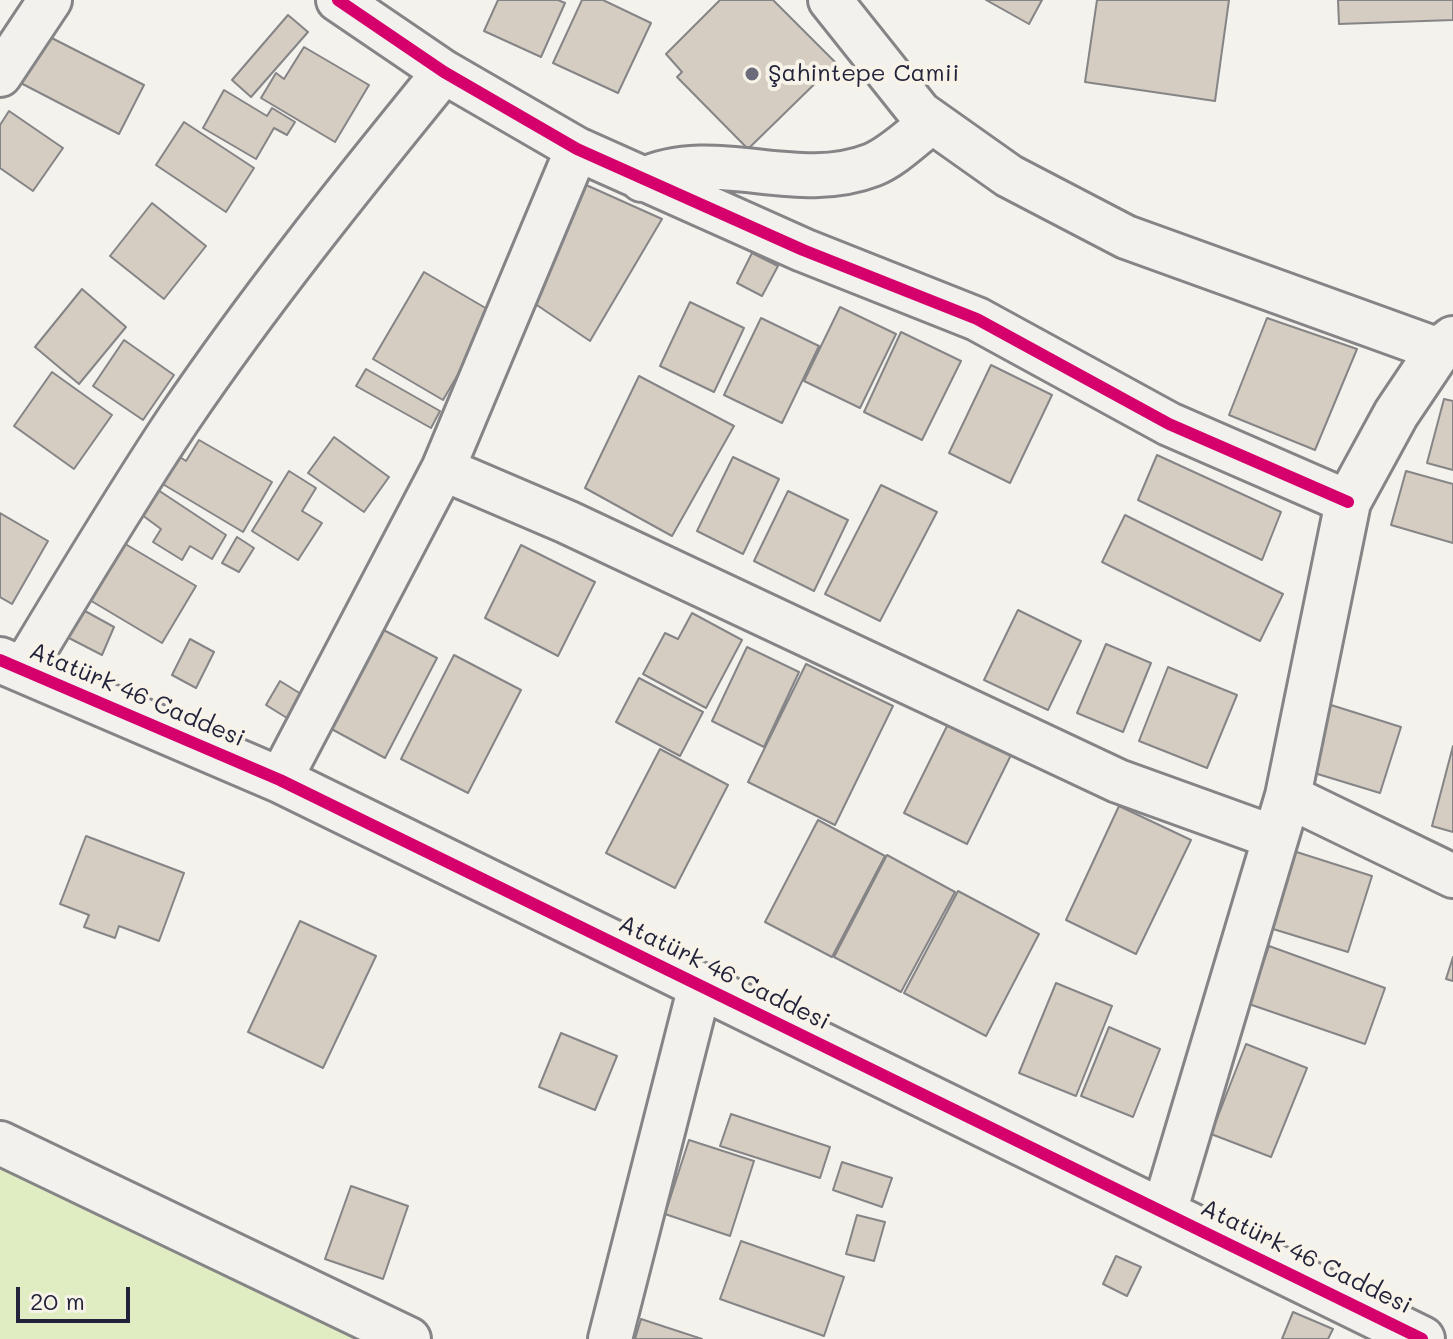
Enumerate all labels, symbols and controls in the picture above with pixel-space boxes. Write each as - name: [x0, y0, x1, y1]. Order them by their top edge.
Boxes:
- place label: Şahintepe Camii: [768, 60, 959, 88]
- marker: Şahintepe Camii: [743, 65, 761, 83]
- street label: Atatürk 46 Caddesi: [25, 637, 249, 753]
- street label: Atatürk 46 Caddesi: [614, 909, 834, 1037]
- street label: Atatürk 46 Caddesi: [1196, 1193, 1416, 1321]
- scale bar: [20, 1271, 134, 1321]
- text: 20 m: [30, 1285, 85, 1316]

